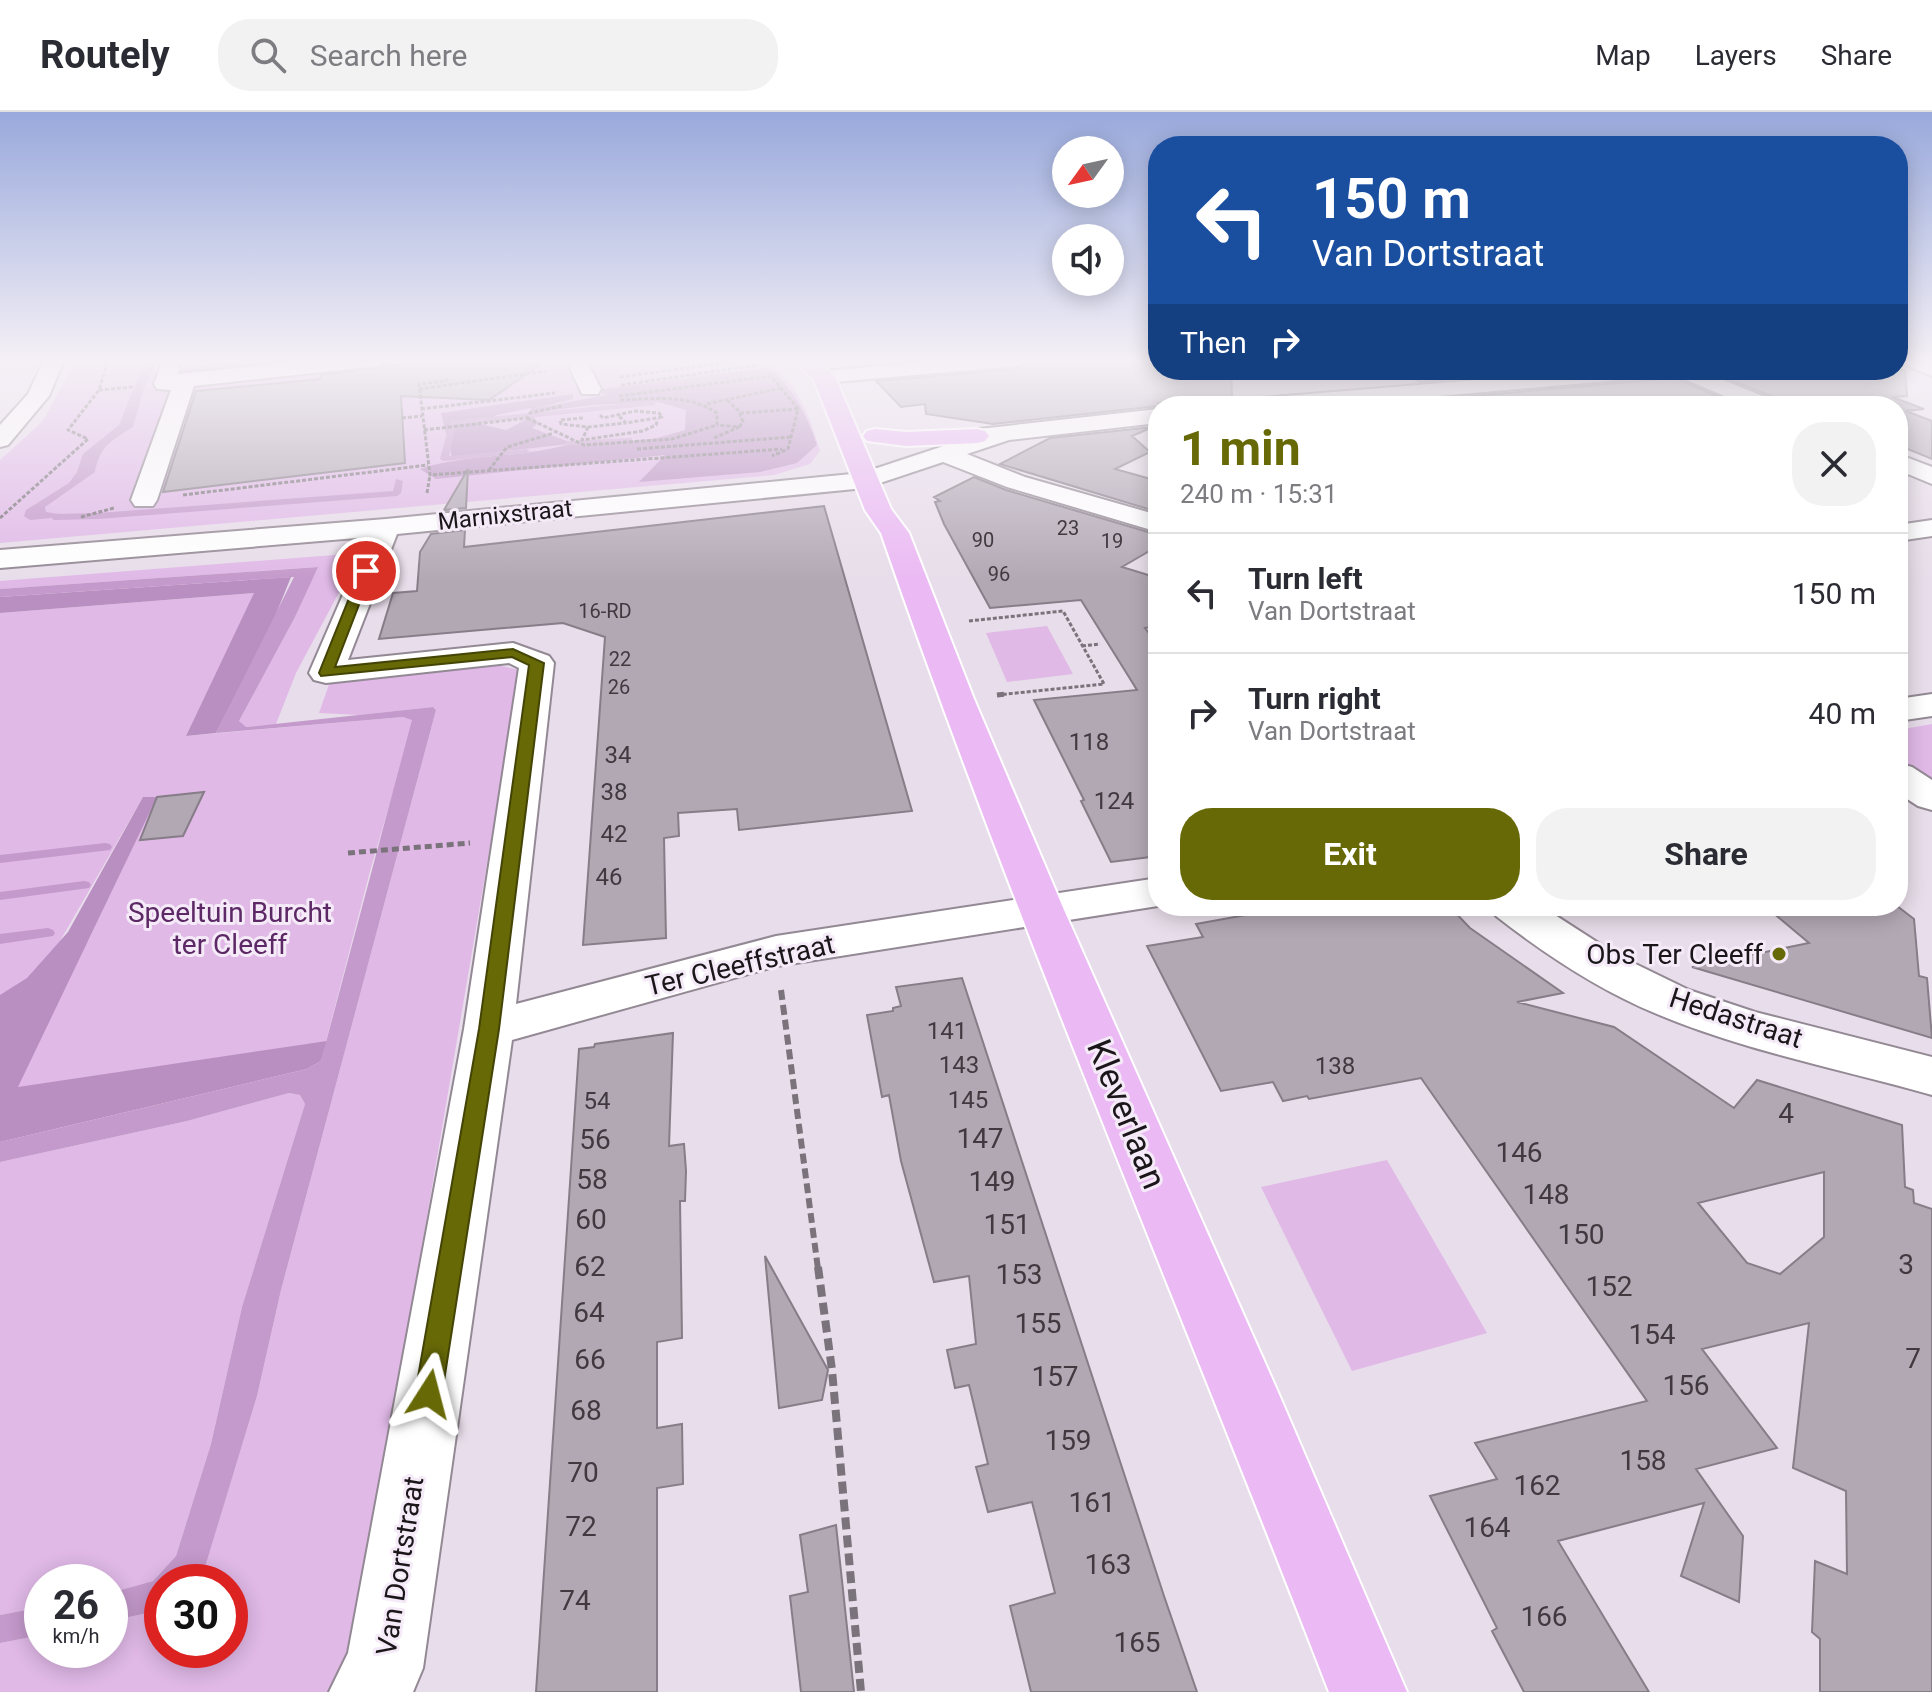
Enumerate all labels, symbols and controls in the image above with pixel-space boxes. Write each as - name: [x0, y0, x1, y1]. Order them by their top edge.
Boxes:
- search box: [218, 19, 778, 91]
- text: Routely: [40, 33, 170, 77]
- icon: search: [246, 33, 290, 77]
- text: Search here: [310, 38, 467, 73]
- text: Map: [1595, 39, 1651, 72]
- text: Layers: [1695, 39, 1777, 72]
- text: Share: [1821, 39, 1892, 72]
- north arrow: [1052, 136, 1124, 208]
- map controls: [1052, 136, 1124, 296]
- text: 150 m: [1312, 166, 1471, 232]
- icon: left: [1180, 168, 1284, 272]
- button: sound: [1052, 224, 1124, 296]
- text: Van Dortstraat: [1312, 233, 1544, 275]
- icon: right: [1263, 320, 1307, 364]
- text: Then: [1180, 325, 1247, 360]
- text: 1 min: [1180, 420, 1301, 477]
- button: close: [1792, 422, 1876, 506]
- text: 240 m · 15:31: [1180, 479, 1338, 509]
- street label: Marnixstraat: [436, 494, 574, 536]
- house number: 23: [1057, 516, 1079, 540]
- house number: 90: [972, 528, 994, 552]
- house number: 19: [1101, 529, 1123, 553]
- pin: [332, 537, 400, 605]
- icon: arrive: [344, 549, 388, 593]
- text: Turn left: [1248, 561, 1363, 596]
- house number: 96: [988, 562, 1010, 586]
- icon: left: [1180, 571, 1224, 615]
- text: 150 m: [1792, 576, 1876, 611]
- text: Van Dortstraat: [1248, 596, 1416, 626]
- house number: 16-RD: [578, 599, 632, 623]
- house number: 22: [609, 647, 631, 671]
- house number: 26: [608, 675, 630, 699]
- text: Turn right: [1248, 681, 1381, 716]
- icon: right: [1180, 691, 1224, 735]
- text: 40 m: [1809, 696, 1876, 731]
- text: Van Dortstraat: [1248, 716, 1416, 746]
- house number: 118: [1069, 728, 1109, 756]
- house number: 34: [605, 741, 631, 769]
- house number: 38: [601, 778, 627, 806]
- house number: 124: [1094, 787, 1134, 815]
- button: Exit: [1180, 808, 1520, 900]
- button: Share: [1536, 808, 1876, 900]
- house number: 42: [601, 820, 627, 848]
- house number: 46: [596, 863, 622, 891]
- park label: Speeltuin Burcht ter Cleeff: [128, 896, 332, 961]
- street label: Ter Cleeffstraat: [642, 927, 838, 1003]
- place label: Obs Ter Cleeff: [1586, 938, 1763, 971]
- marker: Obs Ter Cleeff: [1770, 945, 1788, 963]
- street label: Hedastraat: [1665, 981, 1807, 1055]
- house number: 141: [927, 1017, 967, 1045]
- street label: Kleverlaan: [1079, 1034, 1175, 1194]
- house number: 143: [939, 1051, 979, 1079]
- house number: 138: [1315, 1052, 1355, 1080]
- house number: 145: [948, 1086, 988, 1114]
- house number: 54: [584, 1087, 610, 1115]
- house number: 4: [1778, 1097, 1794, 1130]
- house number: 147: [956, 1122, 1004, 1155]
- house number: 56: [579, 1123, 611, 1156]
- house number: 146: [1495, 1136, 1543, 1169]
- house number: 58: [576, 1163, 608, 1196]
- house number: 149: [968, 1165, 1016, 1198]
- house number: 148: [1522, 1178, 1570, 1211]
- house number: 60: [575, 1203, 607, 1236]
- house number: 151: [983, 1208, 1031, 1241]
- house number: 150: [1557, 1218, 1605, 1251]
- house number: 3: [1898, 1248, 1914, 1281]
- house number: 62: [574, 1250, 606, 1283]
- house number: 153: [995, 1258, 1043, 1291]
- house number: 152: [1585, 1270, 1633, 1303]
- house number: 64: [573, 1296, 605, 1329]
- house number: 155: [1014, 1307, 1062, 1340]
- house number: 154: [1628, 1318, 1676, 1351]
- house number: 7: [1905, 1342, 1921, 1375]
- house number: 66: [574, 1343, 606, 1376]
- position arrow: [387, 1352, 471, 1436]
- house number: 157: [1031, 1360, 1079, 1393]
- house number: 156: [1662, 1369, 1710, 1402]
- house number: 68: [570, 1394, 602, 1427]
- house number: 159: [1044, 1424, 1092, 1457]
- house number: 158: [1619, 1444, 1667, 1477]
- house number: 70: [567, 1456, 599, 1489]
- house number: 162: [1513, 1469, 1561, 1502]
- street label: Van Dortstraat: [370, 1474, 430, 1658]
- house number: 161: [1068, 1486, 1116, 1519]
- house number: 72: [565, 1510, 597, 1543]
- house number: 164: [1463, 1511, 1511, 1544]
- house number: 163: [1084, 1548, 1132, 1581]
- speed limit sign: 30: [144, 1564, 248, 1668]
- text: 26: [53, 1582, 99, 1629]
- house number: 74: [559, 1584, 591, 1617]
- house number: 166: [1520, 1600, 1568, 1633]
- text: km/h: [53, 1624, 99, 1648]
- house number: 165: [1113, 1626, 1161, 1659]

